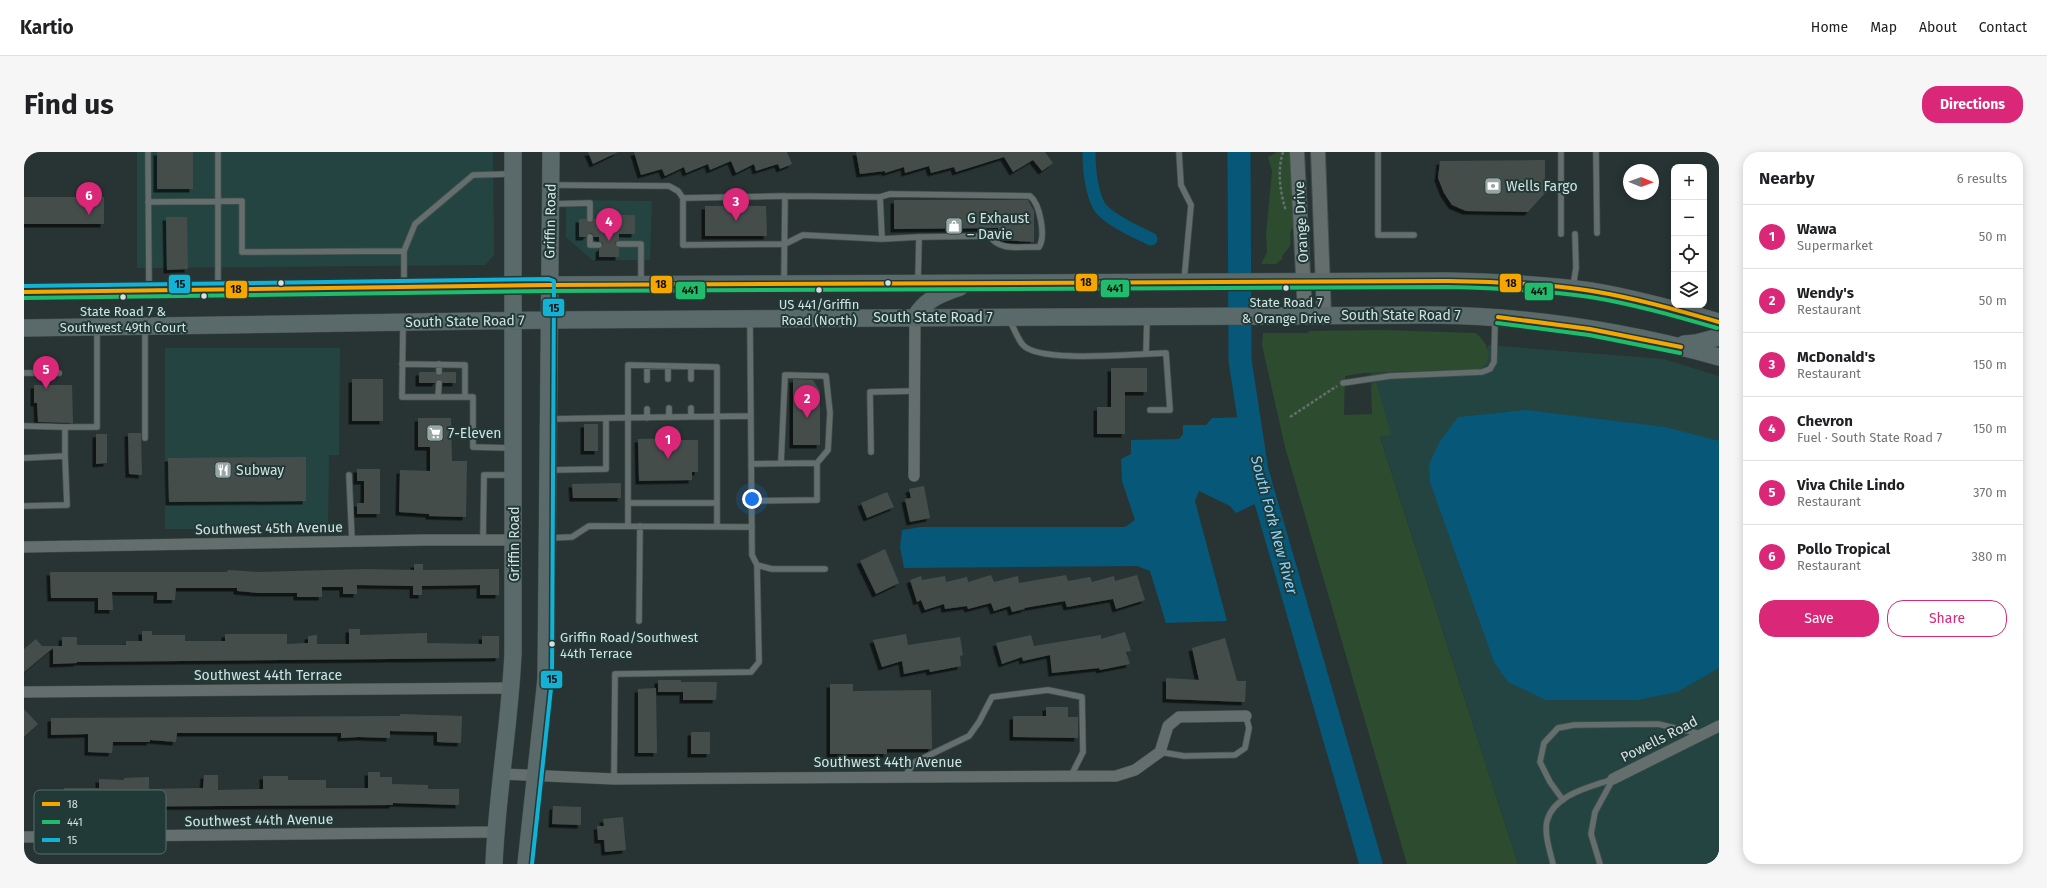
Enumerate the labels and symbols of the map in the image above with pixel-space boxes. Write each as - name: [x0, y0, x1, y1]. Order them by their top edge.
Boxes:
- north arrow: [1623, 164, 1659, 200]
- bank icon: Wells Fargo: [1483, 176, 1503, 196]
- place label: Wells Fargo: [1506, 178, 1578, 195]
- street label: Orange Drive: [1291, 181, 1312, 263]
- pin: 6: [76, 182, 102, 215]
- street label: Griffin Road: [541, 183, 560, 259]
- pin: 3: [723, 188, 749, 221]
- pin: 4: [596, 208, 622, 241]
- place label: G Exhaust – Davie: [967, 210, 1030, 243]
- shop icon: G Exhaust – Davie: [944, 216, 964, 236]
- line badge: 18: [1075, 273, 1098, 292]
- line badge: 18: [1499, 273, 1522, 293]
- line badge: 15: [168, 274, 191, 294]
- line badge: 18: [650, 275, 673, 294]
- text: 18: [1080, 276, 1092, 289]
- text: 18: [1505, 277, 1517, 290]
- text: 15: [175, 278, 186, 291]
- unlabelled marker: [276, 278, 286, 288]
- text: 18: [655, 278, 667, 291]
- unlabelled marker: [883, 278, 893, 288]
- line badge: 441: [1100, 279, 1130, 298]
- line badge: 18: [225, 280, 248, 299]
- line badge: 441: [675, 281, 706, 300]
- text: 441: [1107, 282, 1123, 295]
- line badge: 441: [1524, 282, 1554, 301]
- text: 18: [230, 283, 242, 296]
- marker: State Road 7 & Orange Drive: [1281, 283, 1291, 293]
- text: 441: [682, 284, 698, 297]
- marker: US 441/Griffin Road (North): [814, 285, 824, 295]
- text: 441: [1531, 285, 1547, 298]
- unlabelled marker: [199, 291, 209, 301]
- marker: State Road 7 & Southwest 49th Court: [118, 292, 128, 302]
- place label: State Road 7 & Orange Drive: [1242, 295, 1330, 326]
- place label: US 441/Griffin Road (North): [779, 297, 859, 328]
- line badge: 15: [542, 298, 565, 317]
- text: 15: [549, 302, 560, 315]
- place label: State Road 7 & Southwest 49th Court: [60, 304, 186, 335]
- street label: South State Road 7: [1341, 307, 1461, 324]
- street label: South State Road 7: [873, 309, 993, 326]
- street label: South State Road 7: [405, 312, 525, 331]
- pin: 5: [33, 356, 59, 389]
- pin: 2: [794, 385, 820, 418]
- supermarket icon: 7-Eleven: [425, 423, 445, 443]
- place label: 7-Eleven: [448, 425, 502, 442]
- pin: 1: [655, 426, 681, 459]
- water label: South Fork New River: [1247, 453, 1302, 598]
- restaurant icon: Subway: [213, 460, 233, 480]
- place label: Subway: [236, 462, 284, 479]
- your location: [742, 489, 762, 509]
- street label: Griffin Road: [506, 506, 523, 582]
- street label: Southwest 45th Avenue: [195, 519, 343, 538]
- place label: Griffin Road/Southwest 44th Terrace: [560, 630, 699, 661]
- marker: Griffin Road/Southwest 44th Terrace: [547, 639, 557, 649]
- street label: Southwest 44th Terrace: [194, 667, 342, 684]
- line badge: 15: [540, 670, 563, 689]
- text: 15: [547, 673, 558, 686]
- street label: Powells Road: [1618, 713, 1701, 766]
- street label: Southwest 44th Avenue: [814, 754, 962, 771]
- legend: [34, 790, 166, 854]
- text: 18: [67, 798, 78, 811]
- street label: Southwest 44th Avenue: [185, 811, 333, 830]
- text: 441: [67, 816, 83, 829]
- text: 15: [67, 834, 78, 847]

